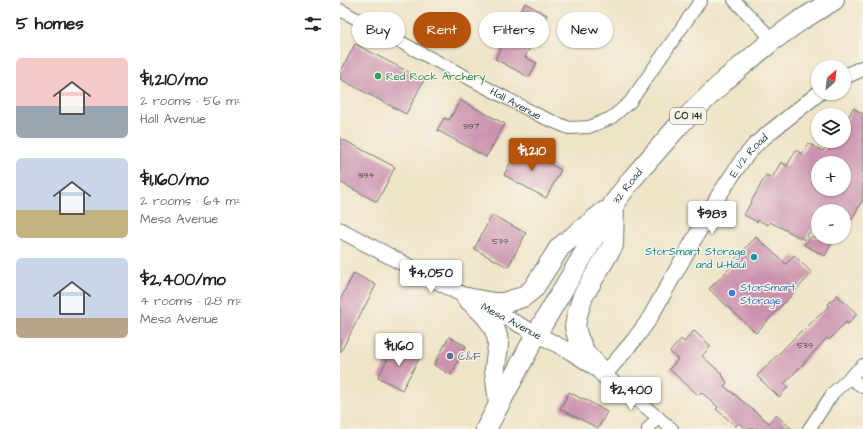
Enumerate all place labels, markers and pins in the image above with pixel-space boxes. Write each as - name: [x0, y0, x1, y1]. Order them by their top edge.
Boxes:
- place label: Red Rock Archery: [386, 69, 486, 85]
- marker: Red Rock Archery: [373, 71, 383, 81]
- pin: $1,210: [499, 138, 565, 172]
- pin: $983: [688, 201, 736, 235]
- place label: StorSmart Storage and U-Haul: [645, 244, 746, 272]
- marker: StorSmart Storage and U-Haul: [749, 252, 759, 262]
- pin: $4,050: [398, 260, 464, 294]
- place label: StorSmart Storage: [740, 280, 796, 309]
- marker: StorSmart Storage: [727, 288, 737, 298]
- pin: $1,160: [366, 333, 432, 367]
- place label: C&F: [458, 349, 481, 364]
- marker: C&F: [445, 351, 455, 361]
- pin: $2,400: [598, 377, 664, 411]

